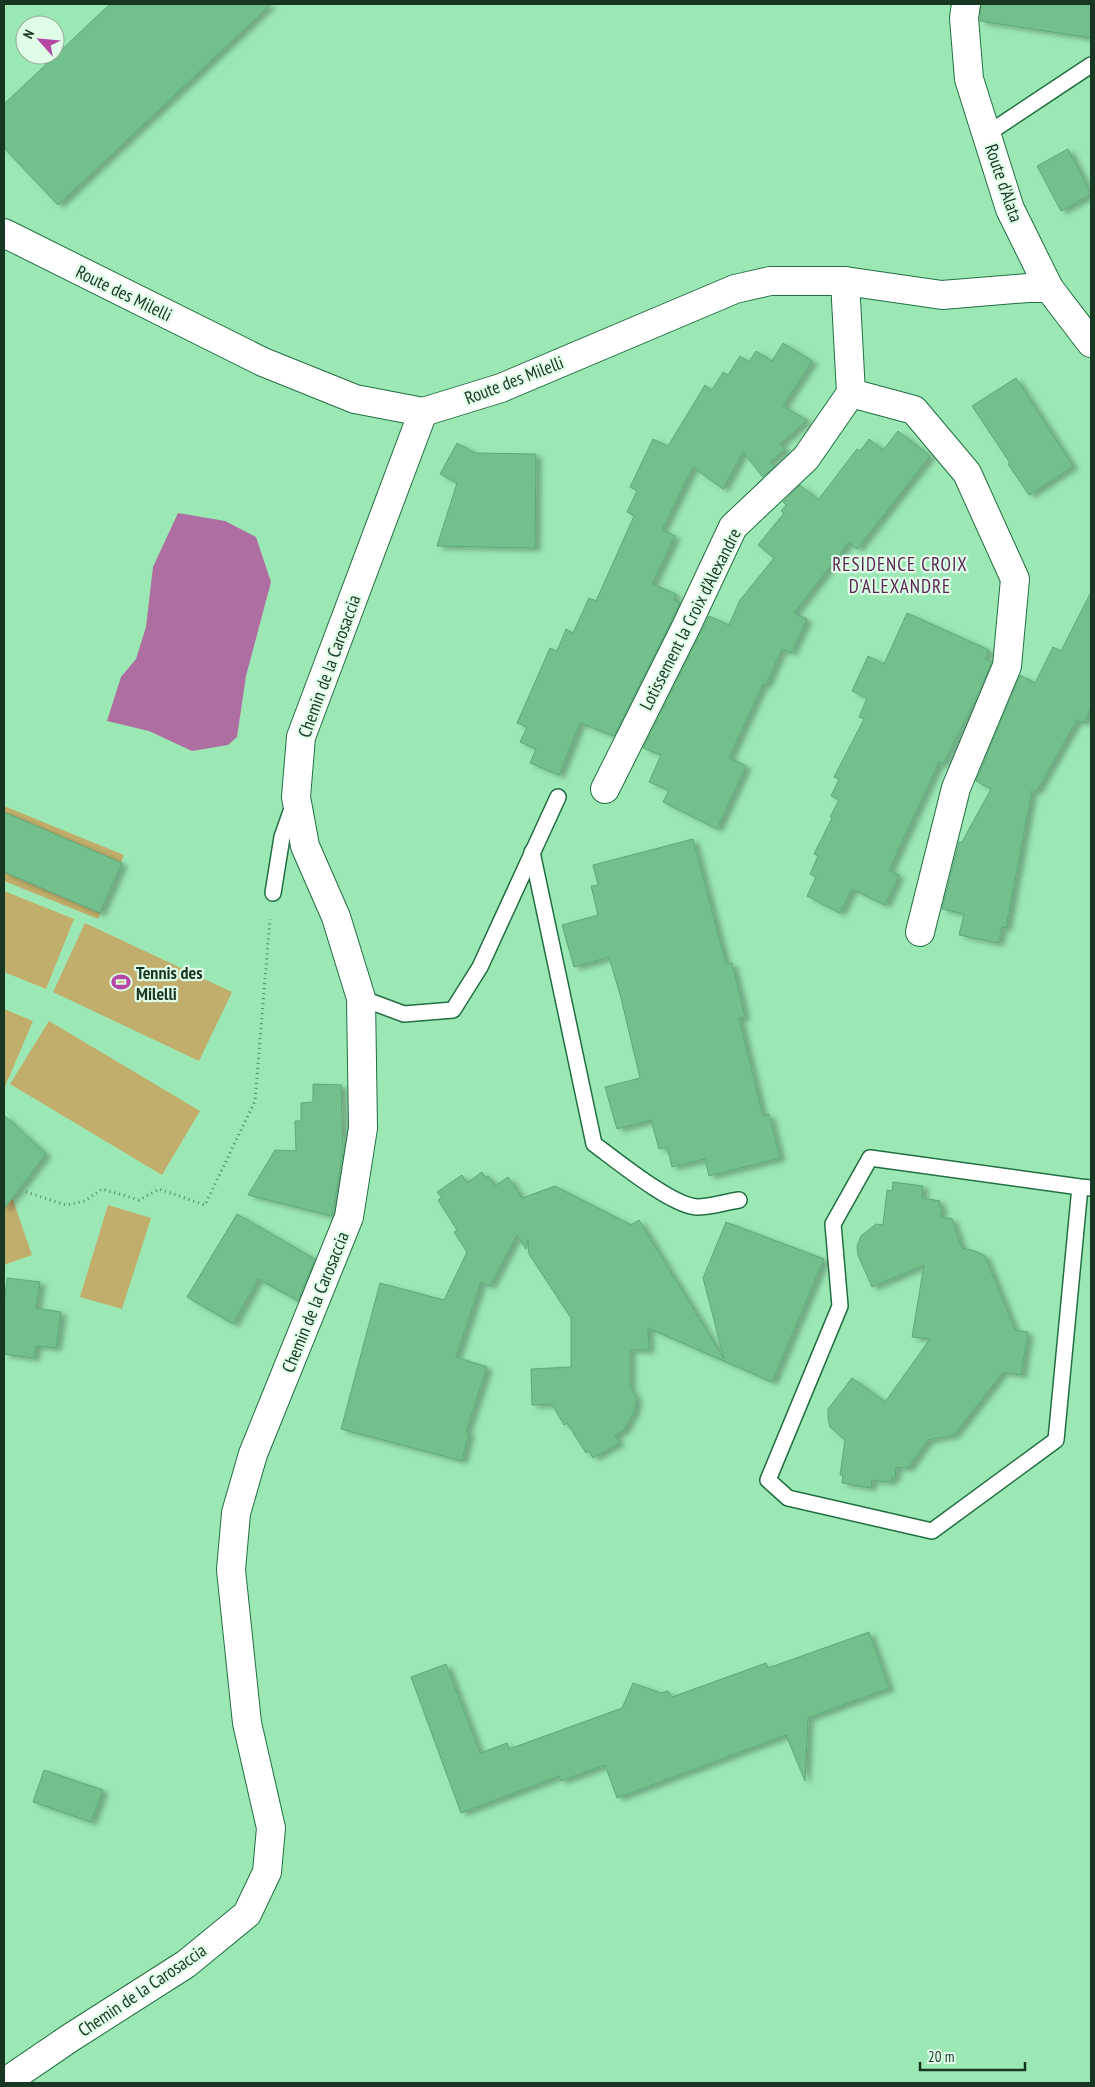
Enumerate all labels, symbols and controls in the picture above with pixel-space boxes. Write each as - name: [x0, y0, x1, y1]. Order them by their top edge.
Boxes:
- north arrow: [15, 15, 65, 65]
- text: N: [19, 27, 38, 42]
- street label: Route d'Alata: [980, 141, 1028, 225]
- street label: Route des Milelli: [72, 260, 176, 326]
- street label: Route des Milelli: [461, 351, 567, 409]
- street label: Lotissement la Croix d’Alexandre: [634, 524, 746, 714]
- district label: RESIDENCE CROIX D'ALEXANDRE: [832, 552, 968, 598]
- street label: Chemin de la Carosaccia: [293, 592, 365, 740]
- place label: Tennis des Milelli: [136, 961, 203, 1005]
- sports icon: Tennis des Milelli: [110, 971, 132, 993]
- street label: Chemin de la Carosaccia: [276, 1228, 354, 1376]
- street label: Chemin de la Carosaccia: [73, 1939, 211, 2041]
- scale bar: [920, 2040, 1025, 2072]
- text: 20 m: [928, 2047, 954, 2066]

